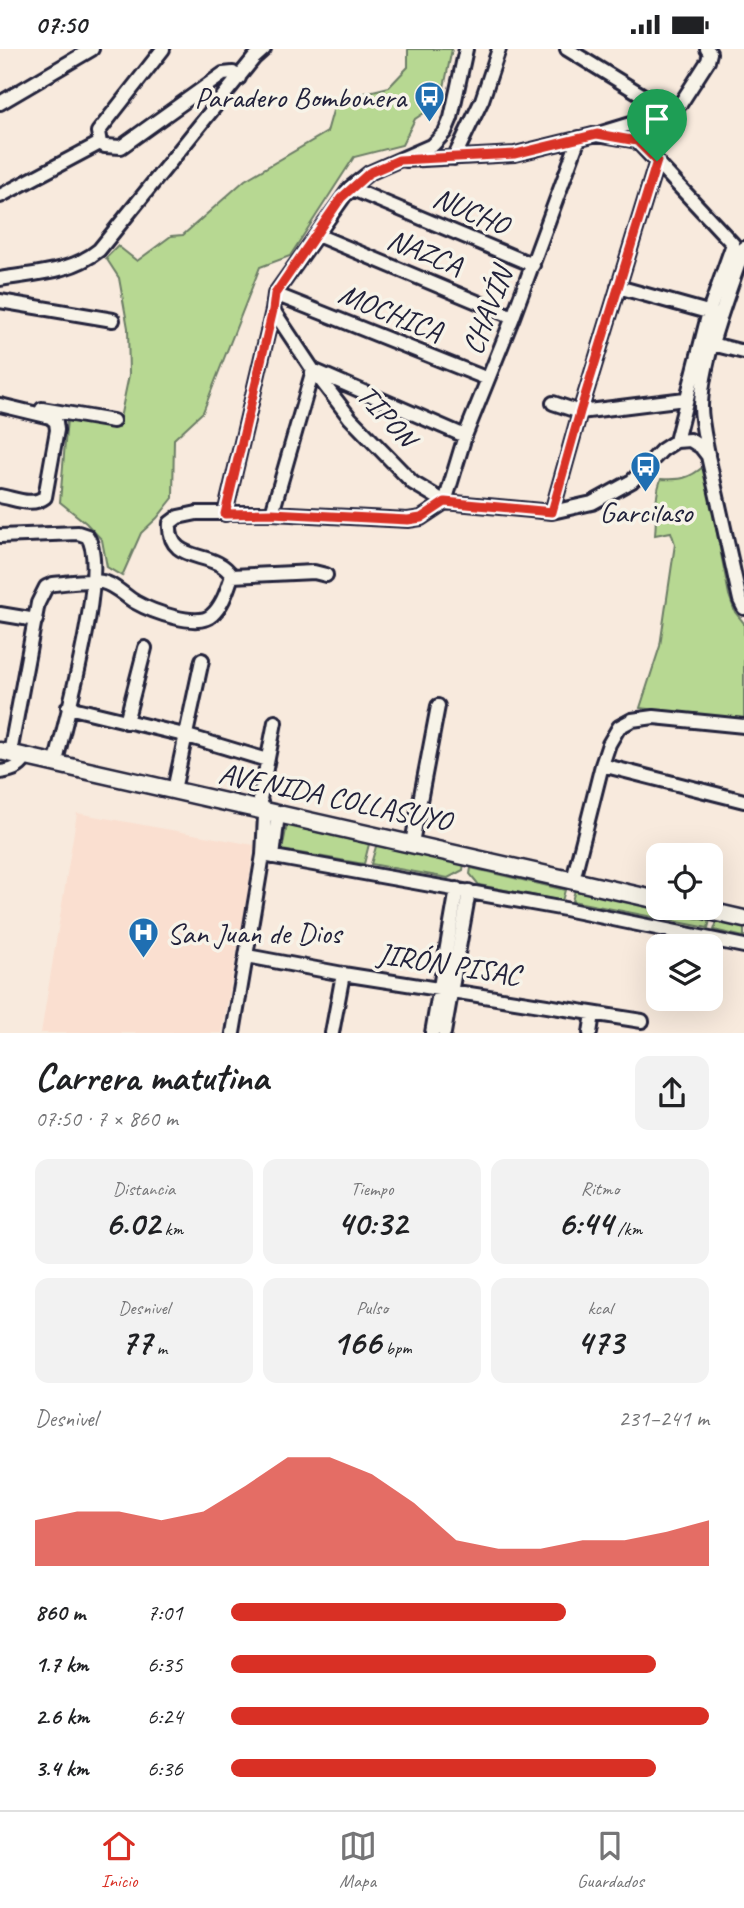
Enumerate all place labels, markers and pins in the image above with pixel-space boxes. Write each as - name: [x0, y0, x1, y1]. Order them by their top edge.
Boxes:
- place label: Paradero Bombonera: [194, 78, 408, 116]
- bus stop icon: Paradero Bombonera: [412, 80, 446, 124]
- pin: [627, 89, 687, 161]
- bus stop icon: Garcilaso: [629, 449, 663, 493]
- place label: Garcilaso: [600, 493, 694, 531]
- place label: San Juan de Dios: [167, 914, 344, 952]
- hospital icon: San Juan de Dios: [127, 916, 161, 960]

